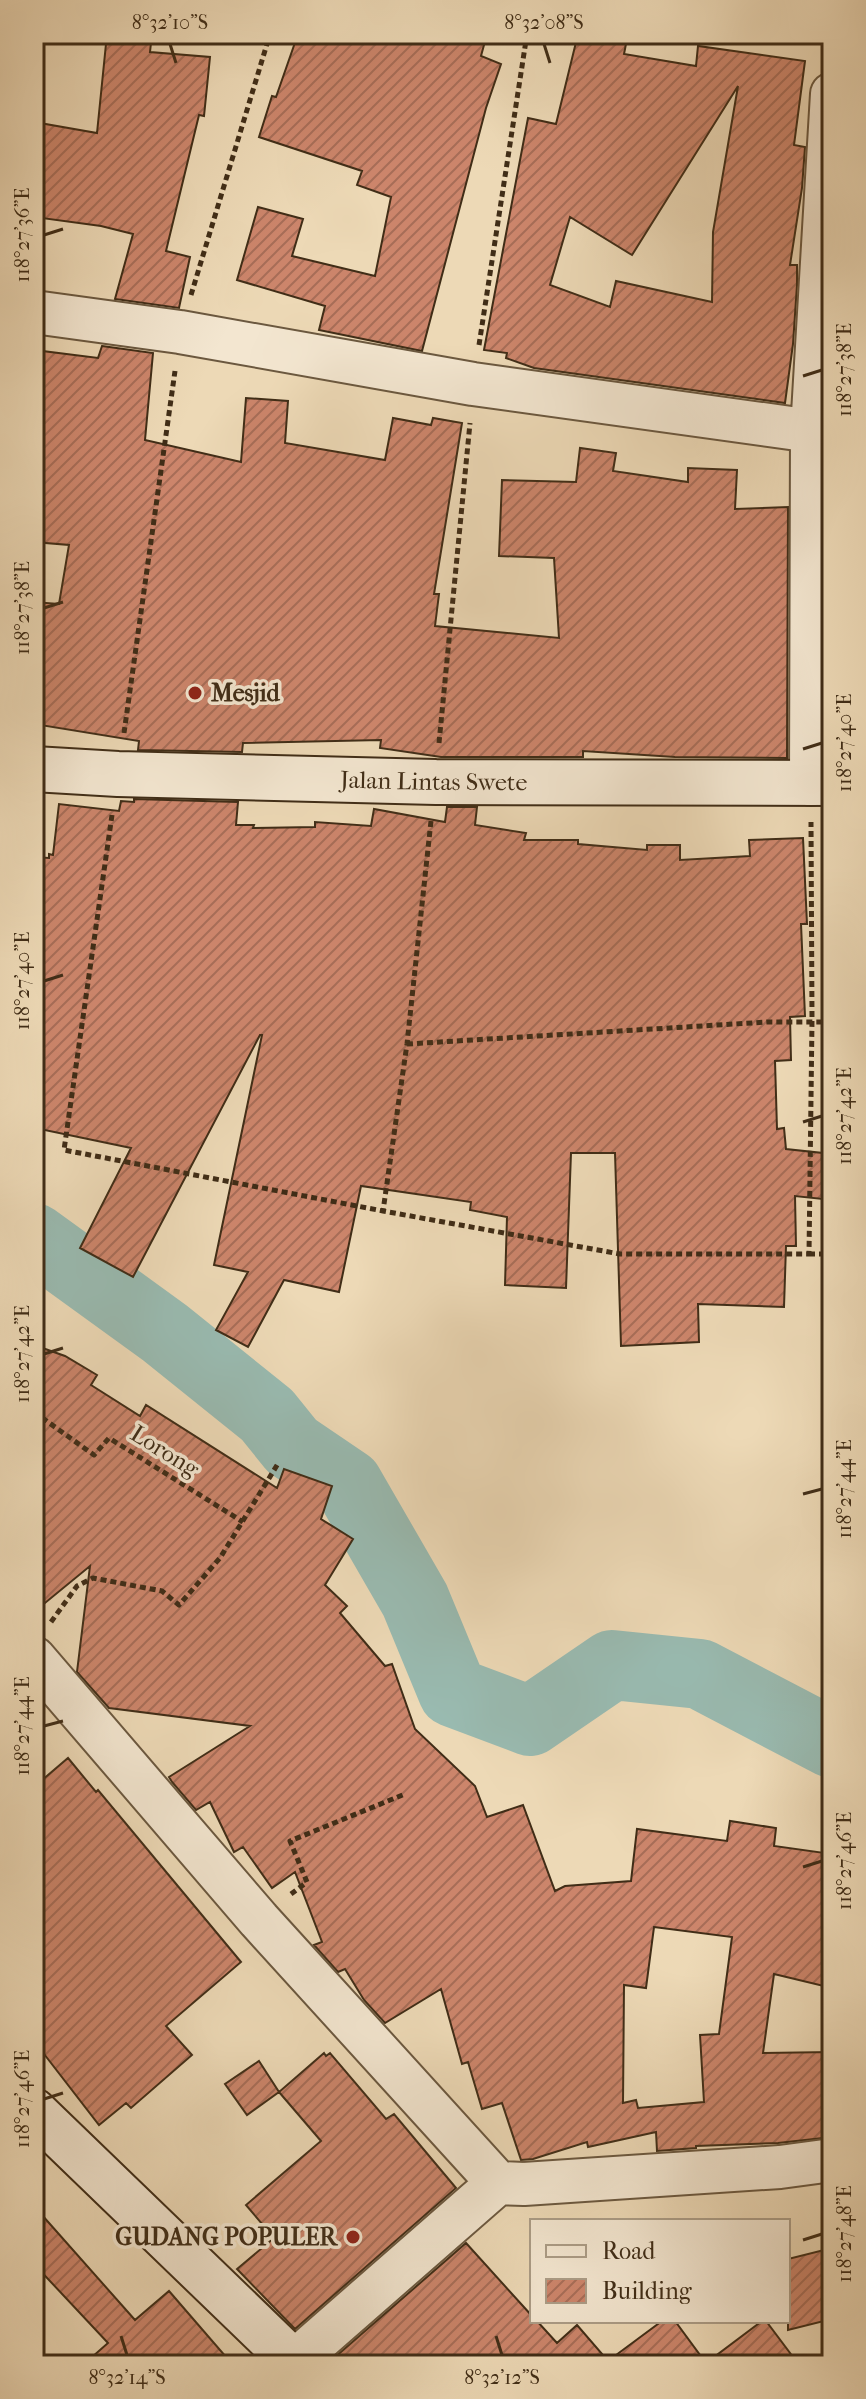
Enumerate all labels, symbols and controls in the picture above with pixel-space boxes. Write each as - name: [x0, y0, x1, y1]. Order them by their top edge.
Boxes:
- text: 8°32'10"S: [132, 11, 208, 34]
- text: 8°32'08"S: [504, 11, 584, 34]
- text: 118°27'36"E: [11, 188, 34, 282]
- text: 118°27'38"E: [833, 323, 856, 417]
- text: 118°27'38"E: [11, 561, 34, 655]
- place label: Mesjid: [211, 679, 280, 707]
- marker: Mesjid: [186, 684, 204, 702]
- text: 118°27'40"E: [833, 694, 856, 792]
- street label: Jalan Lintas Swete: [338, 766, 527, 796]
- text: 118°27'40"E: [11, 932, 34, 1030]
- text: 118°27'42"E: [833, 1067, 856, 1165]
- text: 118°27'42"E: [11, 1305, 34, 1403]
- street label: Lorong: [126, 1419, 205, 1483]
- text: 118°27'44"E: [833, 1439, 856, 1539]
- text: 118°27'44"E: [11, 1676, 34, 1776]
- text: 118°27'46"E: [833, 1812, 856, 1910]
- text: 118°27'46"E: [11, 2050, 34, 2148]
- text: 118°27'48"E: [833, 2185, 856, 2283]
- legend: [530, 2219, 790, 2323]
- place label: GUDANG POPULER: [115, 2223, 339, 2251]
- marker: GUDANG POPULER: [344, 2228, 362, 2246]
- text: Road: [602, 2237, 656, 2265]
- text: Building: [602, 2277, 693, 2305]
- text: 8°32'14"S: [88, 2366, 166, 2389]
- text: 8°32'12"S: [464, 2366, 540, 2389]

